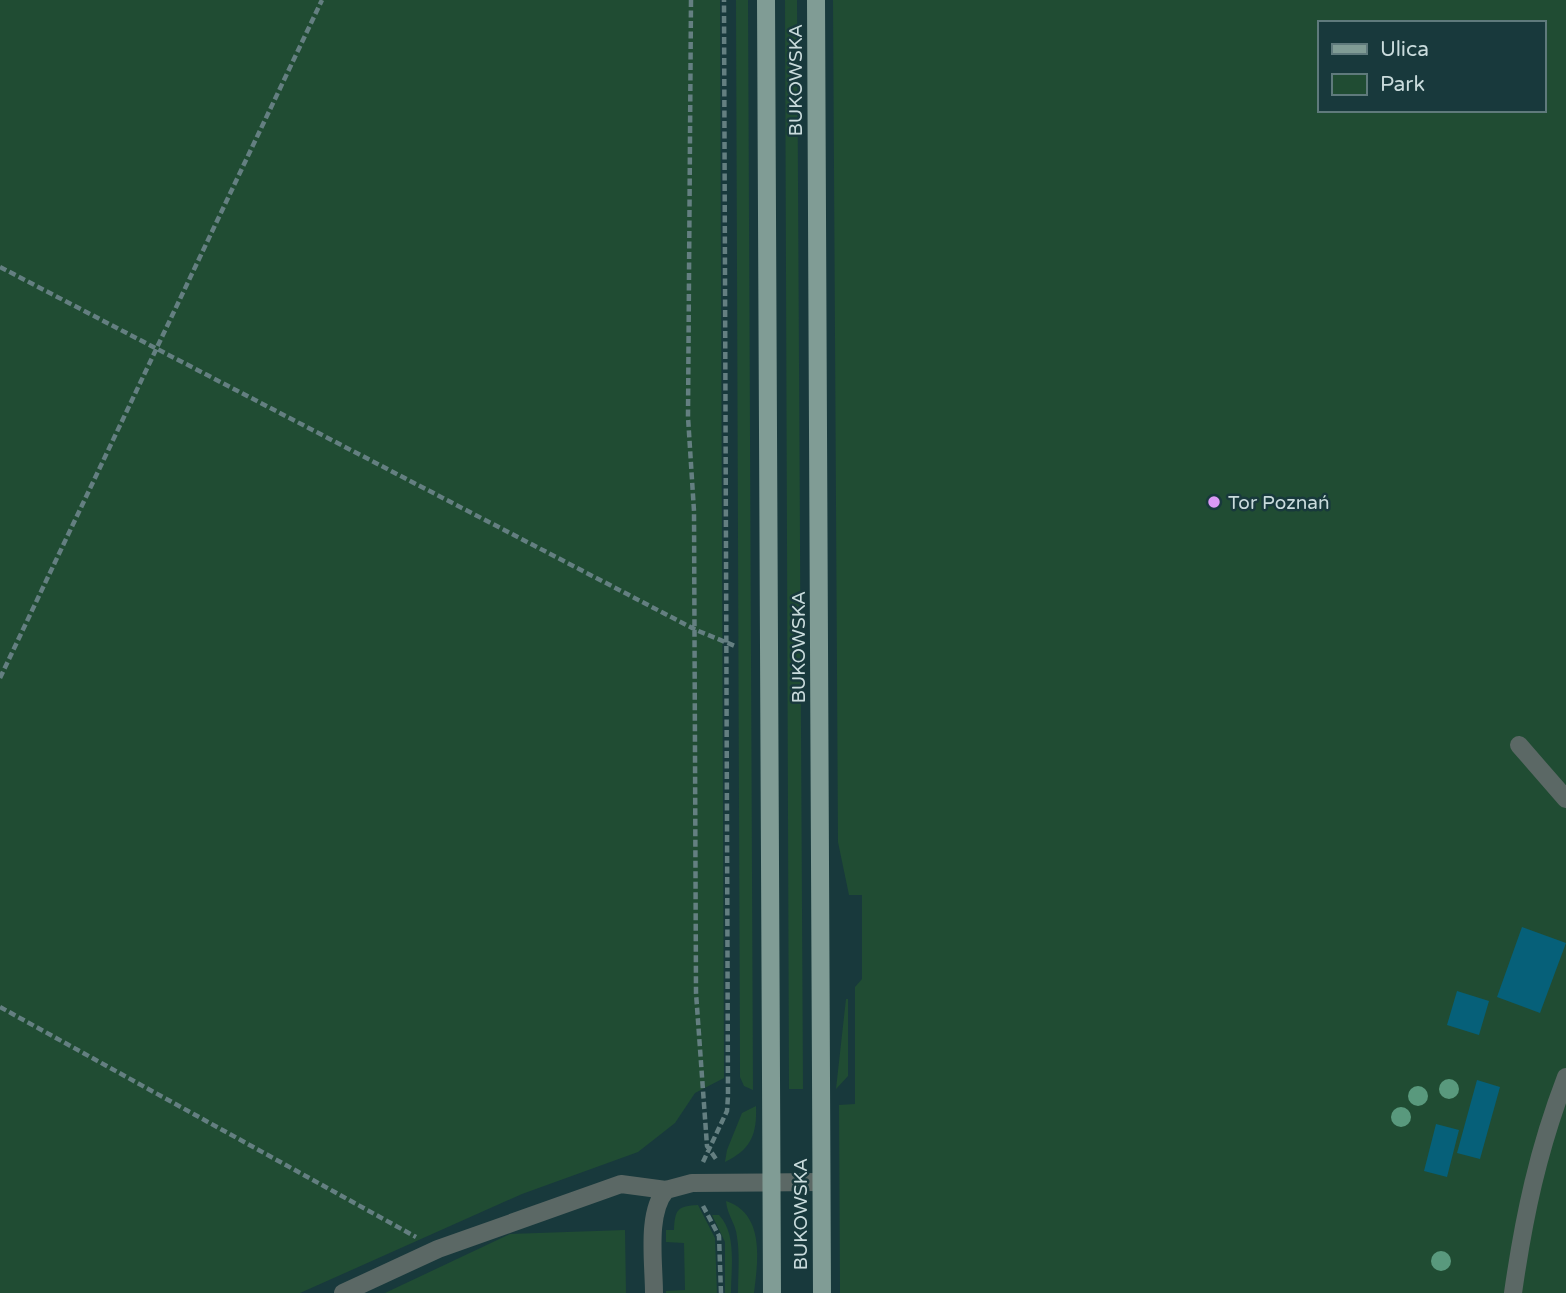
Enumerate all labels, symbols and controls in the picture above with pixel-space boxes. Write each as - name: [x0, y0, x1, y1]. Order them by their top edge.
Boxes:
- legend: [1318, 21, 1545, 112]
- street label: BUKOWSKA: [785, 24, 807, 136]
- text: Ulica: [1380, 37, 1429, 62]
- text: Park: [1380, 72, 1425, 97]
- place label: Tor Poznań: [1228, 492, 1329, 514]
- marker: Tor Poznań: [1206, 494, 1222, 510]
- street label: BUKOWSKA: [788, 591, 810, 703]
- street label: BUKOWSKA: [790, 1158, 812, 1270]

